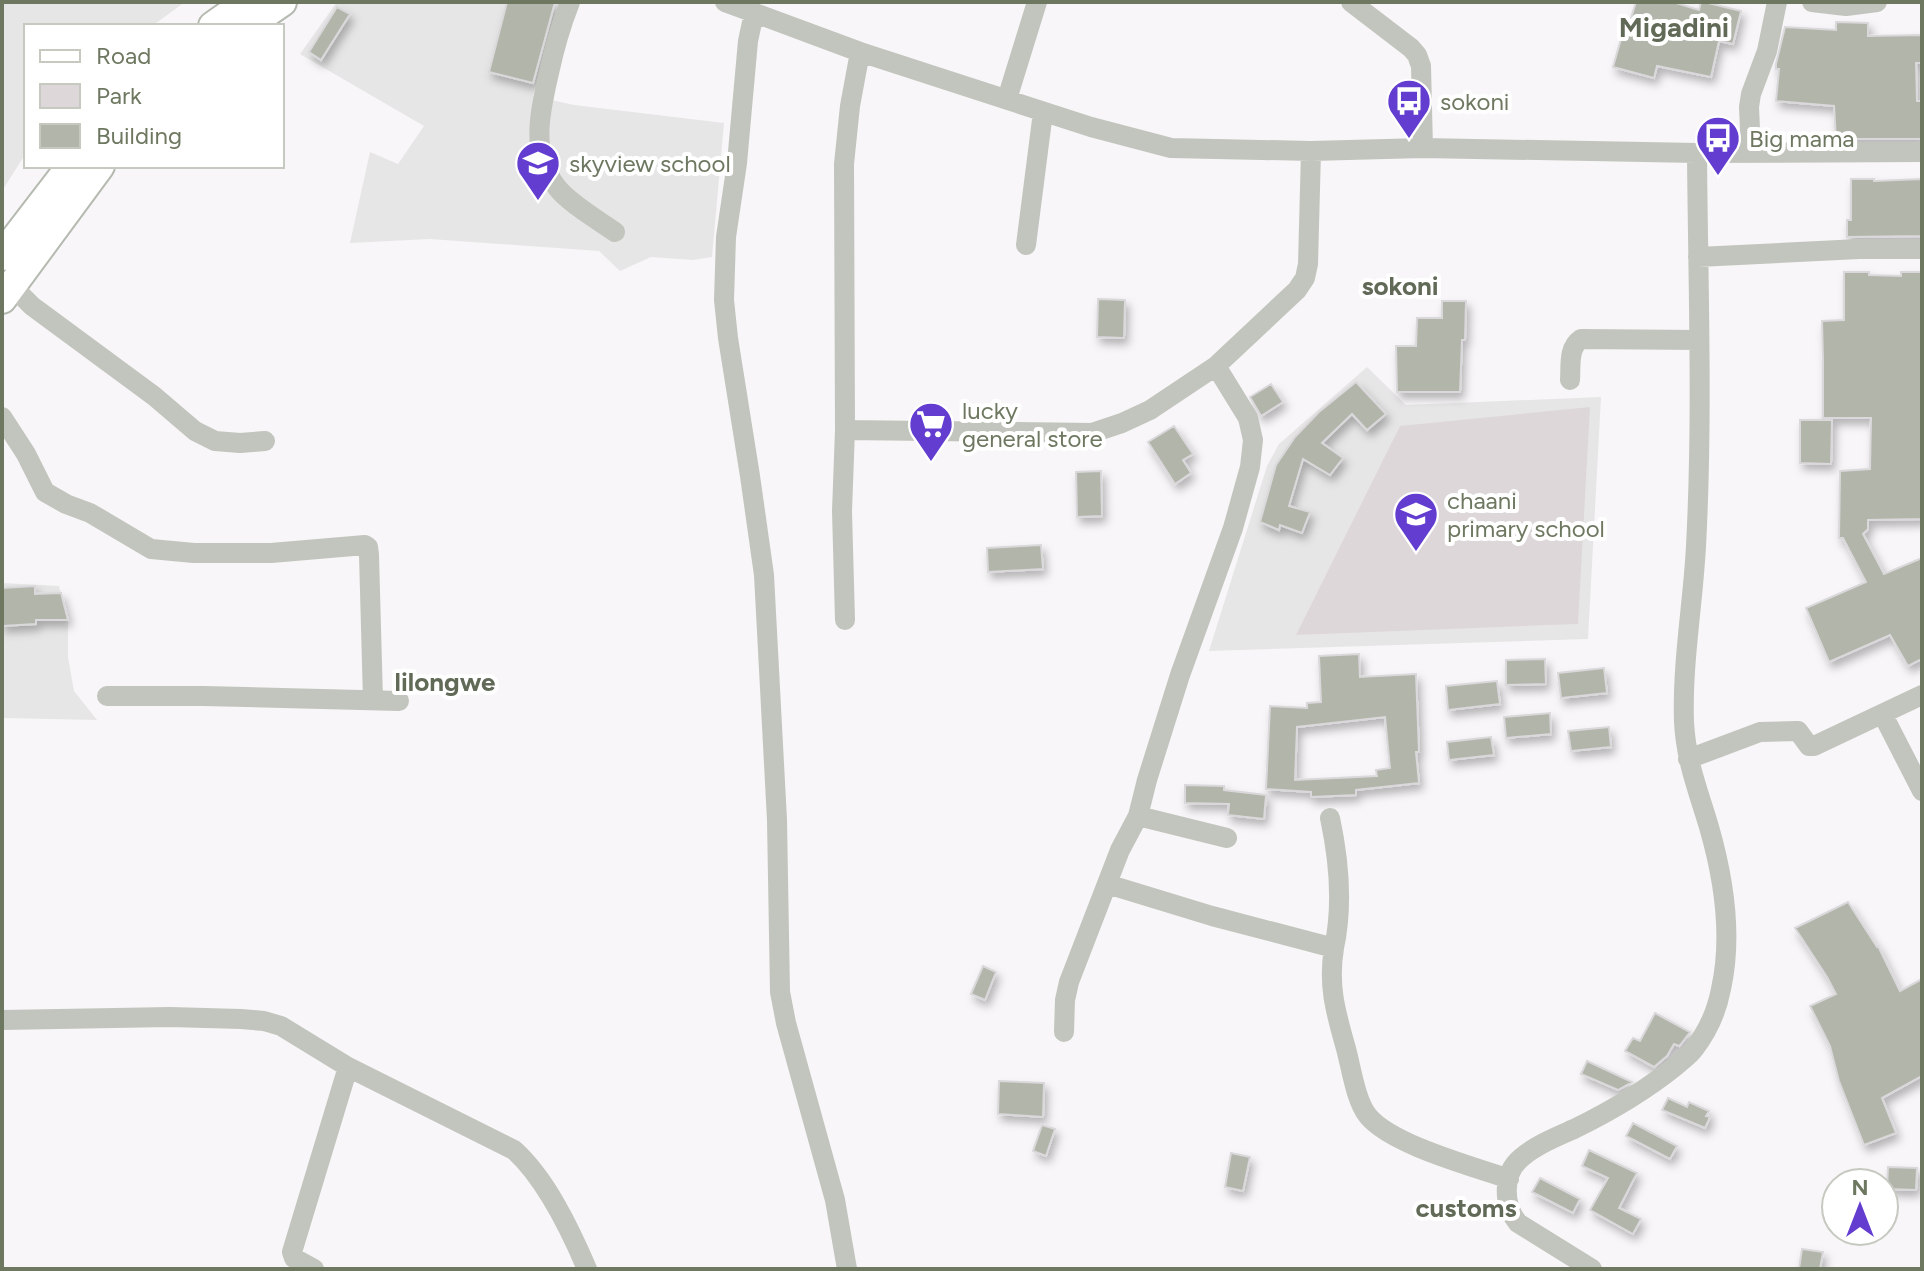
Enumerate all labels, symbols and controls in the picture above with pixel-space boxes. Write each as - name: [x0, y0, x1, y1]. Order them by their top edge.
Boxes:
- district label: Migadini: [1619, 10, 1729, 44]
- legend: [24, 24, 284, 168]
- text: Road: [96, 41, 151, 70]
- bus stop icon: sokoni: [1385, 77, 1433, 140]
- text: Park: [96, 81, 142, 110]
- place label: sokoni: [1440, 87, 1509, 116]
- bus stop icon: Big mama: [1694, 114, 1742, 177]
- text: Building: [96, 121, 182, 150]
- place label: Big mama: [1749, 124, 1855, 153]
- school or university icon: skyview school: [514, 139, 562, 202]
- place label: skyview school: [569, 149, 731, 178]
- district label: sokoni: [1361, 270, 1439, 302]
- place label: lucky general store: [962, 396, 1103, 453]
- supermarket icon: lucky general store: [907, 400, 955, 463]
- place label: chaani primary school: [1447, 486, 1605, 543]
- school or university icon: chaani primary school: [1392, 490, 1440, 553]
- district label: lilongwe: [395, 666, 495, 698]
- north arrow: [1820, 1167, 1900, 1247]
- text: N: [1851, 1174, 1869, 1201]
- district label: customs: [1415, 1192, 1517, 1224]

